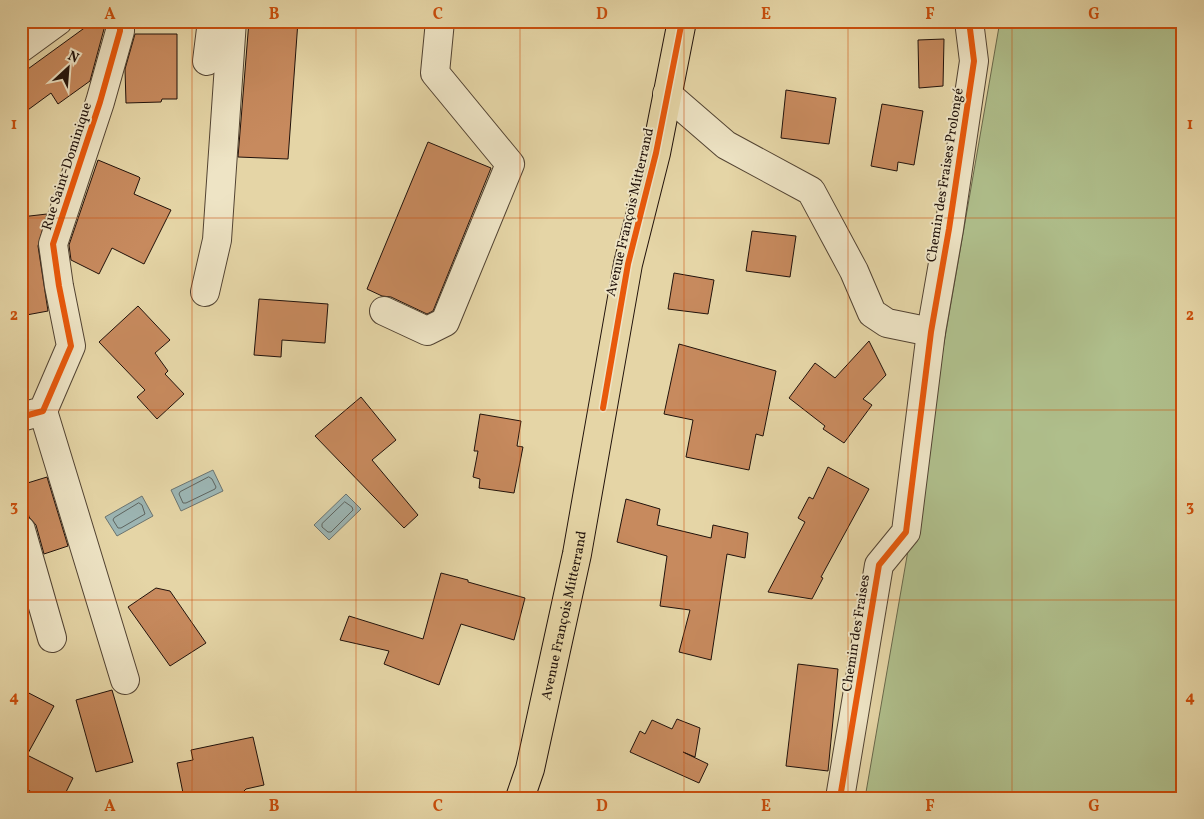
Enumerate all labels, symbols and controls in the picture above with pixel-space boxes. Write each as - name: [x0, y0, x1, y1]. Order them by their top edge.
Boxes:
- text: A: [104, 4, 116, 26]
- text: B: [269, 4, 280, 26]
- text: C: [433, 4, 443, 26]
- text: D: [596, 4, 608, 26]
- text: E: [761, 4, 771, 26]
- text: F: [925, 4, 935, 26]
- text: G: [1088, 4, 1100, 26]
- north arrow: [42, 42, 92, 92]
- text: N: [64, 47, 82, 68]
- street label: Chemin des Fraises Prolongé: [922, 86, 969, 264]
- street label: Rue Saint-Dominique: [38, 100, 97, 233]
- text: 1: [11, 114, 17, 136]
- text: 1: [1187, 114, 1193, 136]
- street label: Avenue François Mitterrand: [602, 126, 659, 298]
- text: 2: [10, 305, 18, 327]
- text: 2: [1186, 305, 1194, 327]
- text: 3: [10, 496, 18, 518]
- text: 3: [1186, 496, 1194, 518]
- street label: Avenue François Mitterrand: [537, 529, 592, 702]
- street label: Chemin des Fraises: [838, 573, 875, 693]
- text: 4: [9, 687, 19, 709]
- text: 4: [1185, 687, 1195, 709]
- text: A: [104, 796, 116, 818]
- text: B: [269, 796, 280, 818]
- text: C: [433, 796, 443, 818]
- text: D: [596, 796, 608, 818]
- text: E: [761, 796, 771, 818]
- text: F: [925, 796, 935, 818]
- text: G: [1088, 796, 1100, 818]

